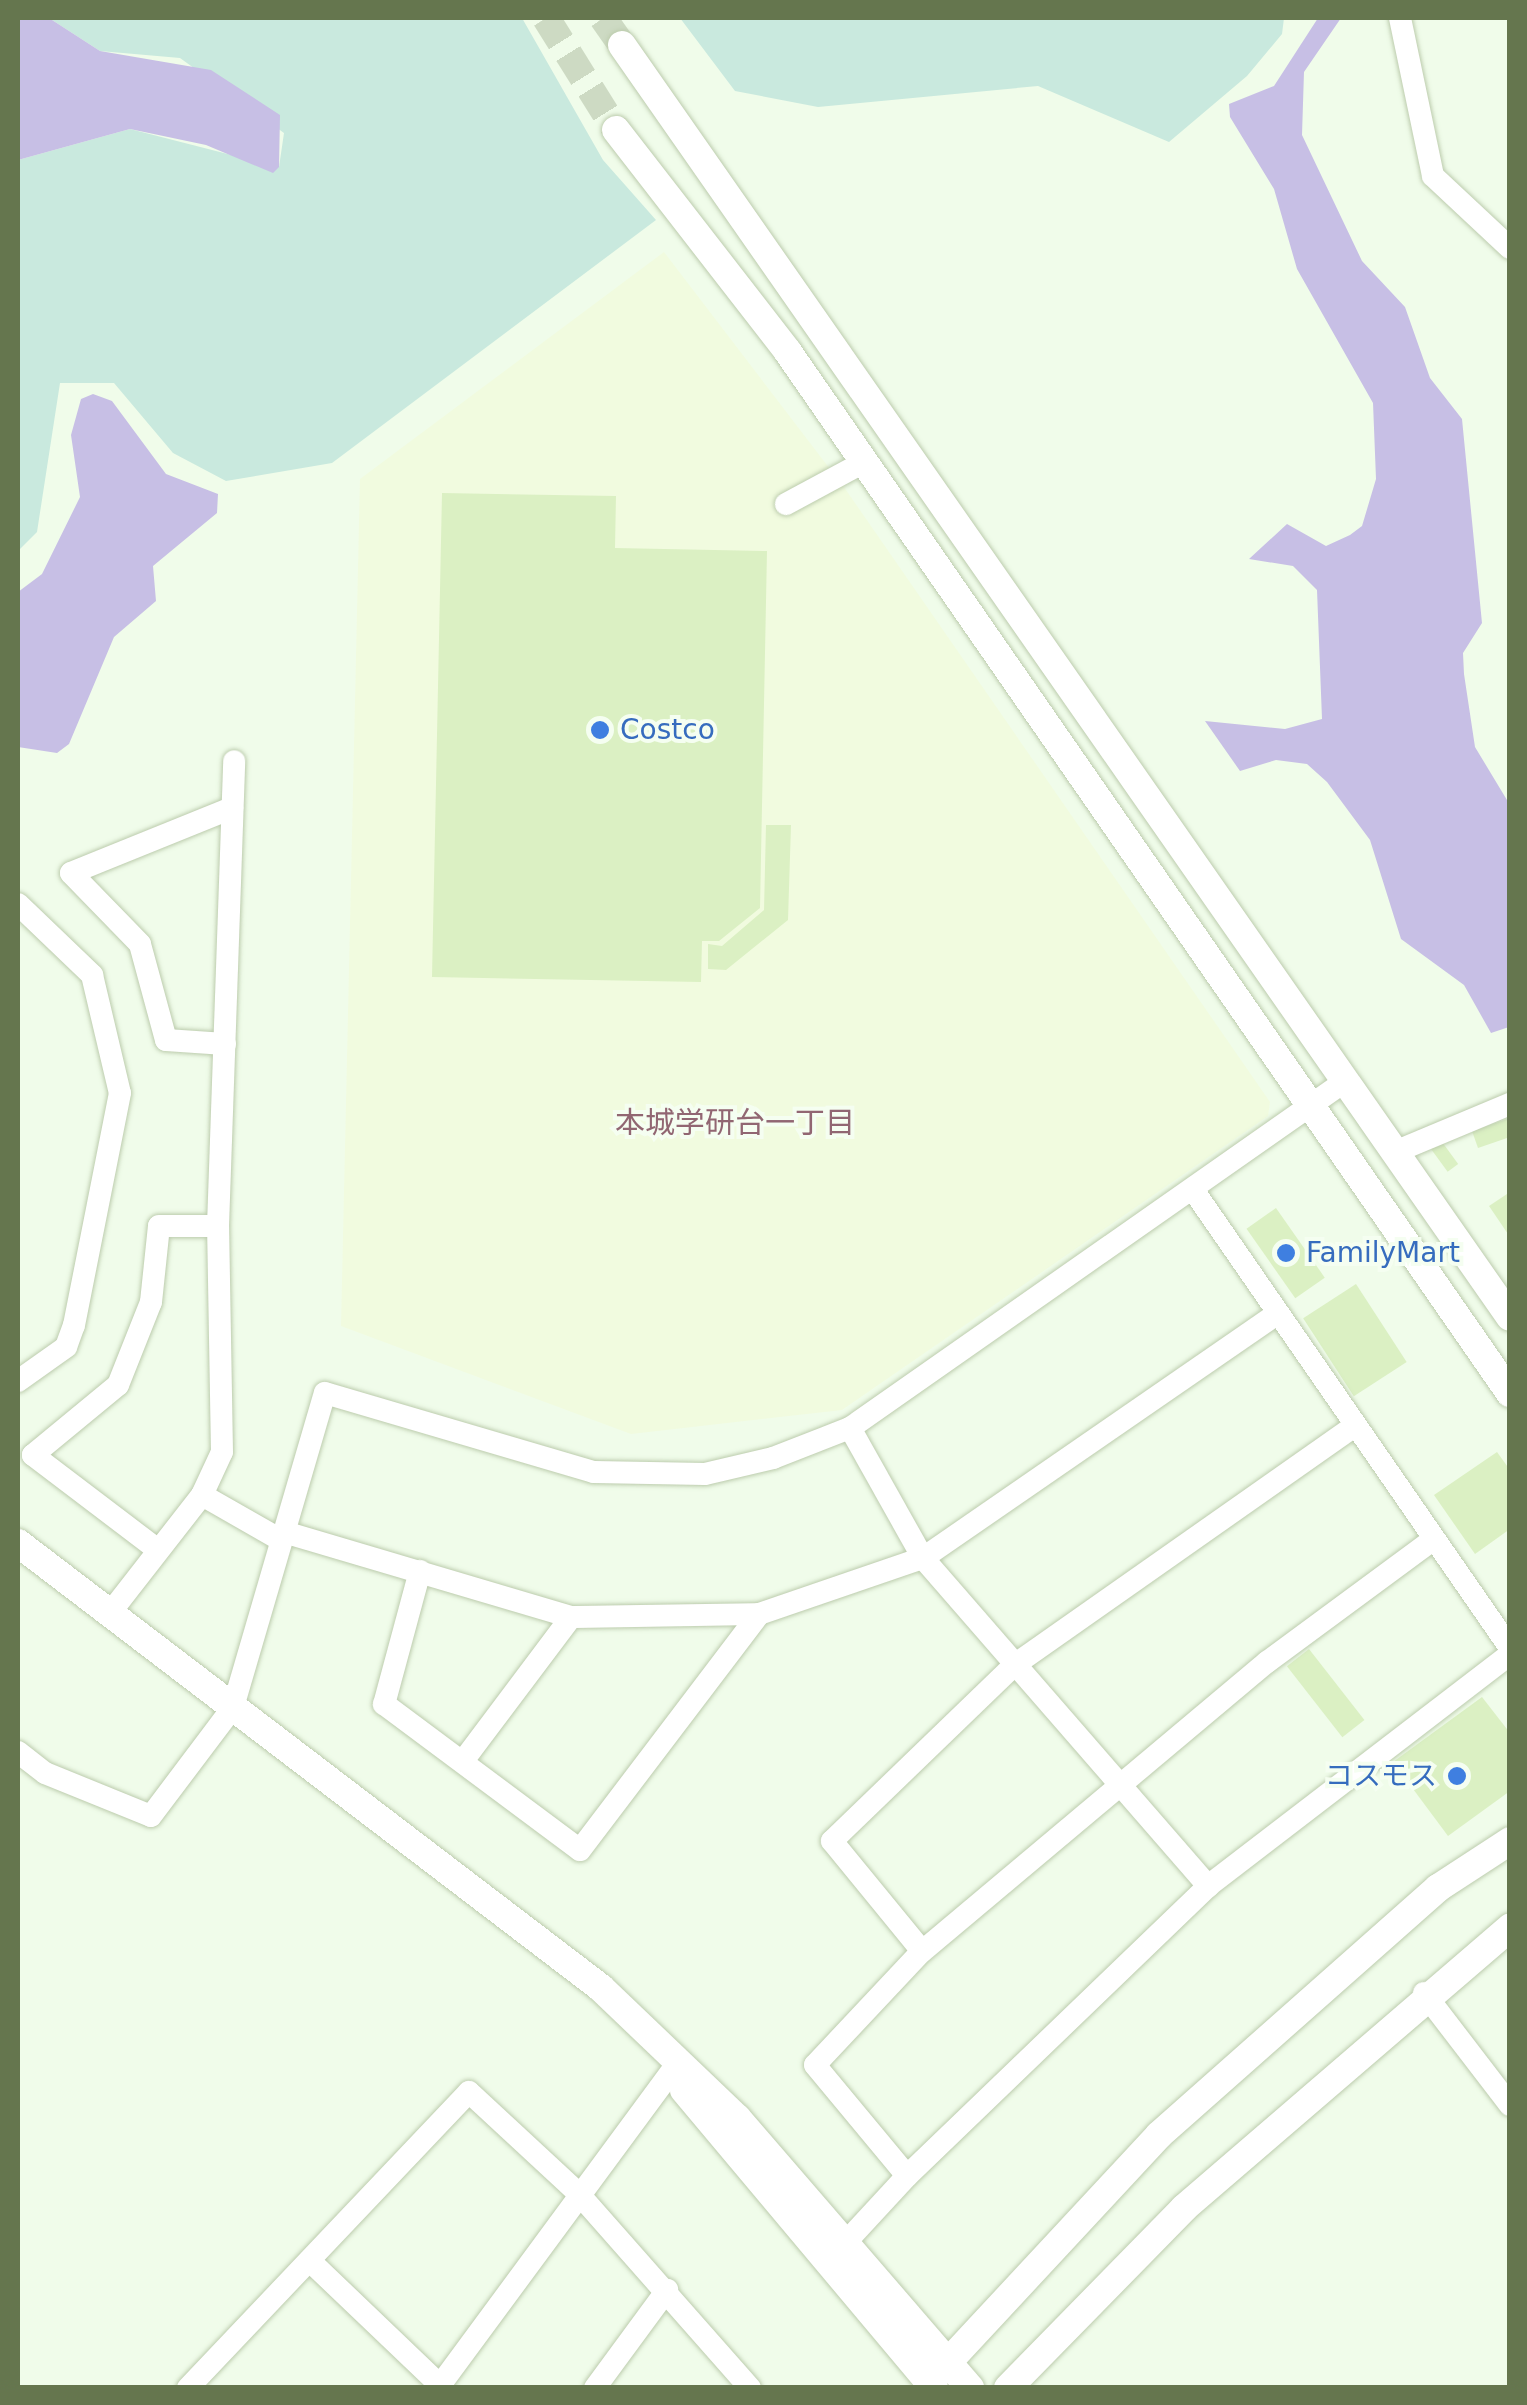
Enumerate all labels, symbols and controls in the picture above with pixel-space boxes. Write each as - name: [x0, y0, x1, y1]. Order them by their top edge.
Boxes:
- place label: Costco: [620, 713, 715, 747]
- marker: Costco: [589, 719, 611, 741]
- district label: 本城学研台一丁目: [615, 1105, 855, 1141]
- place label: FamilyMart: [1306, 1236, 1460, 1270]
- marker: FamilyMart: [1275, 1242, 1297, 1264]
- place label: コスモス: [1325, 1759, 1437, 1793]
- marker: コスモス: [1446, 1765, 1468, 1787]

